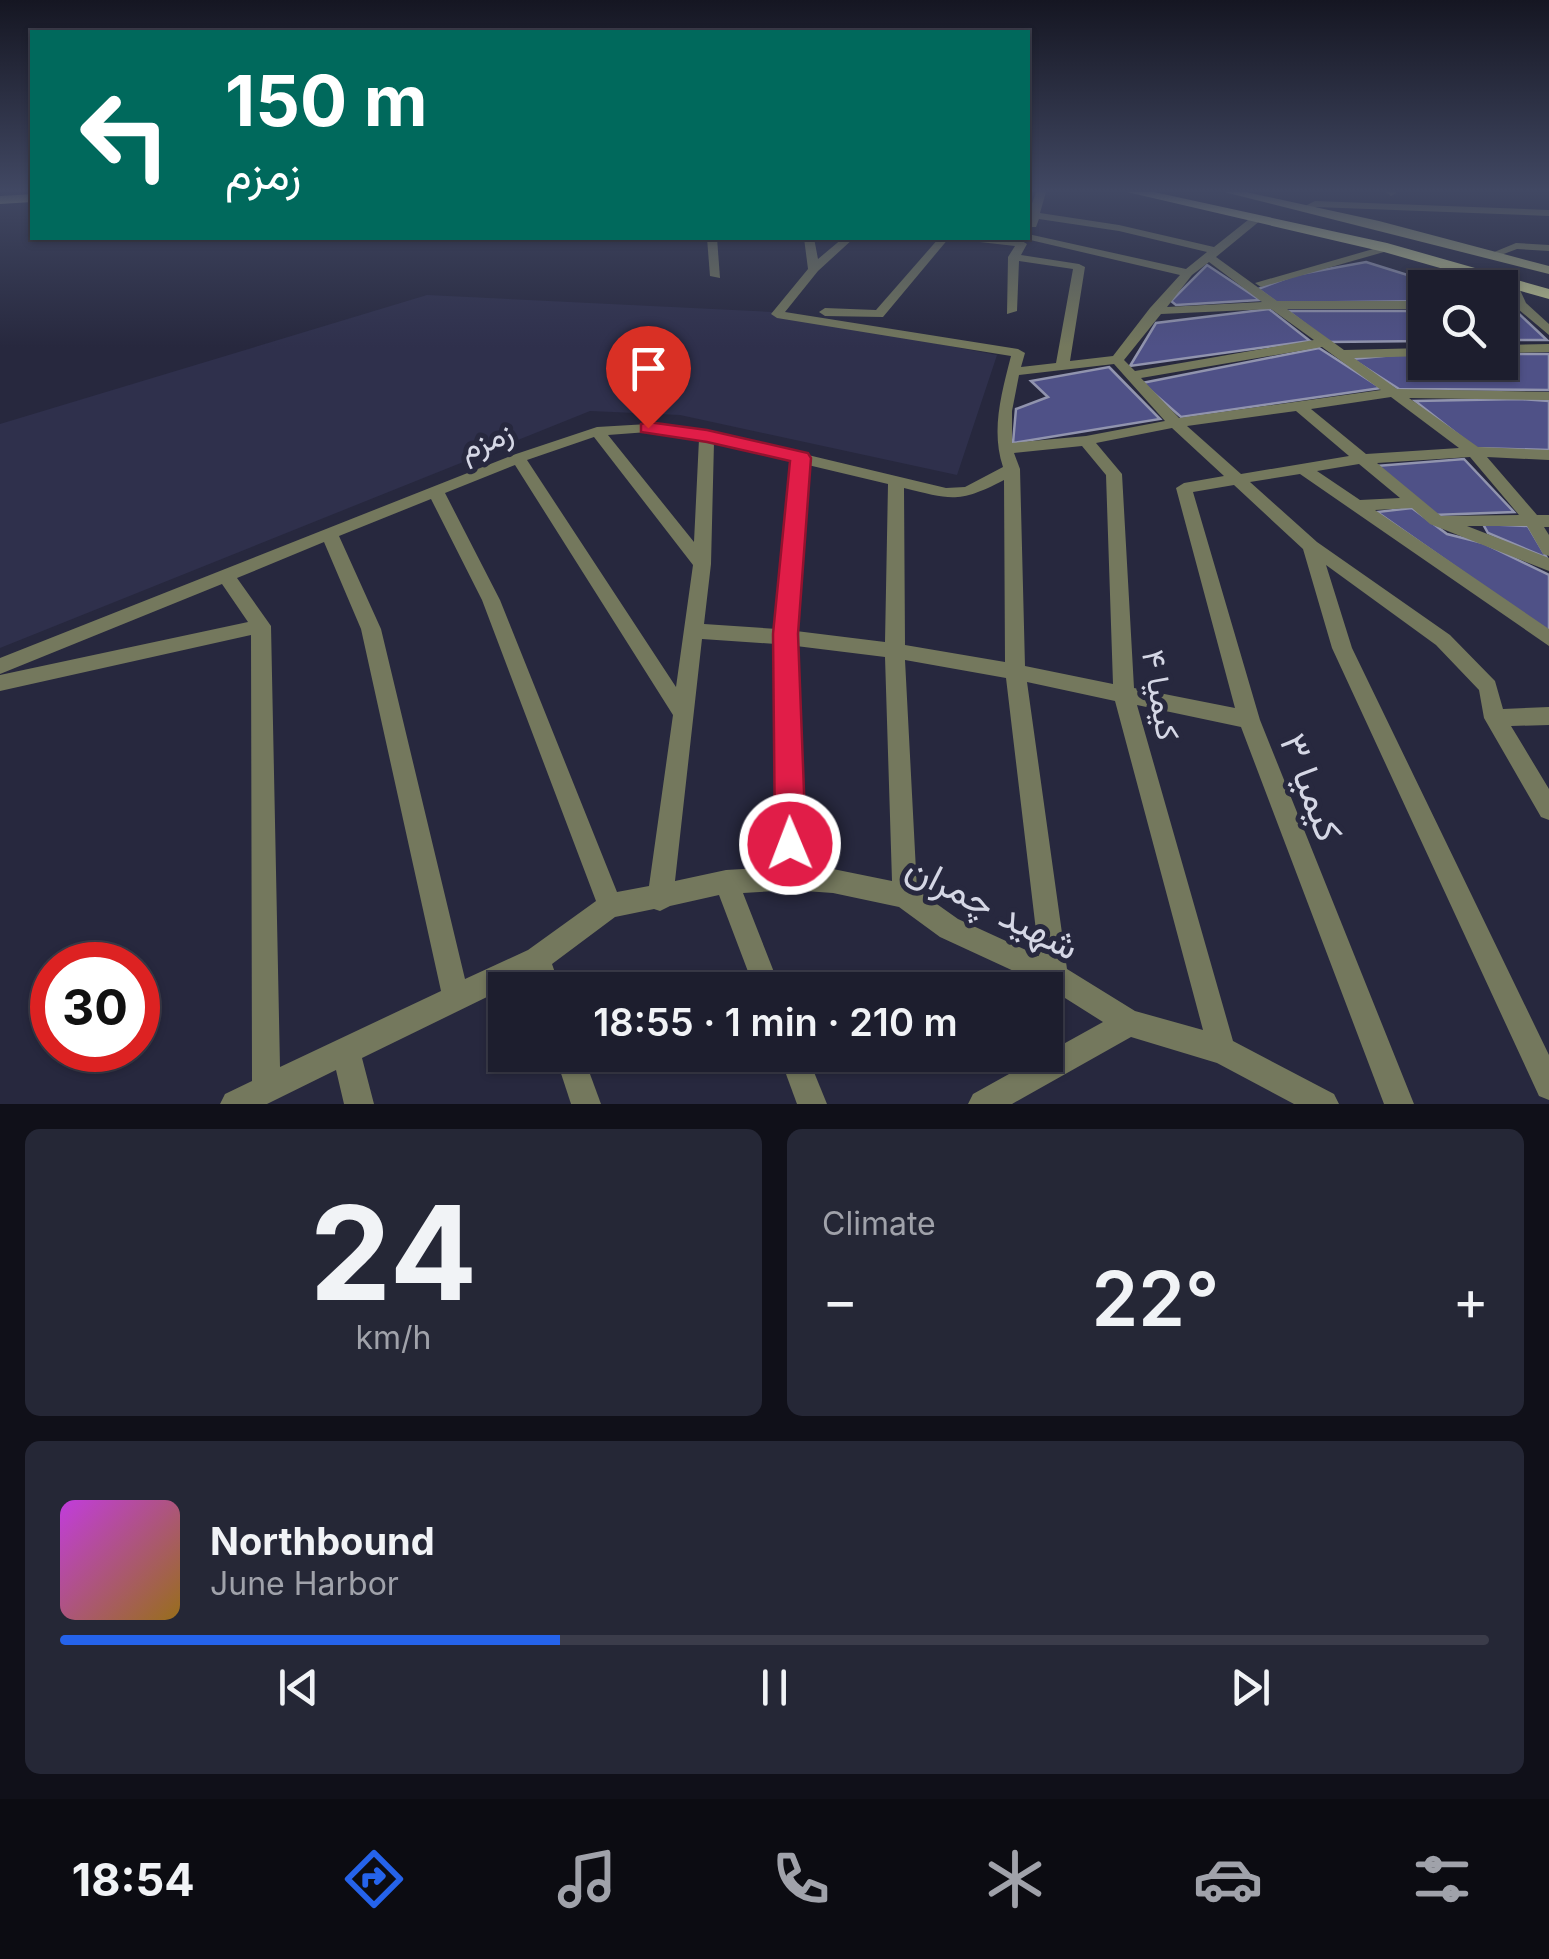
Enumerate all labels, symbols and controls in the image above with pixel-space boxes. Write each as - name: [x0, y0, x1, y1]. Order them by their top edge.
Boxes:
- text: 150 m: [225, 58, 428, 143]
- icon: left: [60, 70, 190, 200]
- text: زمزم: [225, 145, 302, 200]
- map controls: [1408, 270, 1518, 380]
- button: search: [1408, 270, 1518, 380]
- pin: [606, 326, 691, 429]
- icon: arrive: [621, 341, 676, 396]
- street label: زمزم: [453, 412, 519, 470]
- street label: کیمیا ۴: [1134, 647, 1188, 743]
- street label: کیمیا ۳: [1270, 727, 1354, 847]
- position arrow: [738, 792, 842, 896]
- street label: شهید چمران: [897, 843, 1087, 973]
- speed limit sign: 30: [30, 942, 160, 1072]
- text: 18:55 · 1 min · 210 m: [593, 999, 958, 1045]
- text: 24: [310, 1174, 477, 1331]
- text: Climate: [822, 1204, 936, 1243]
- text: 22°: [1092, 1253, 1219, 1344]
- text: −: [822, 1267, 858, 1333]
- text: +: [1453, 1267, 1489, 1333]
- text: km/h: [355, 1318, 432, 1357]
- text: Northbound: [210, 1518, 435, 1564]
- text: June Harbor: [210, 1564, 399, 1603]
- icon: previous: [271, 1660, 326, 1715]
- icon: pause: [747, 1660, 802, 1715]
- icon: next: [1223, 1660, 1278, 1715]
- icon: directions: [339, 1844, 409, 1914]
- icon: music: [552, 1844, 622, 1914]
- icon: phone: [766, 1844, 836, 1914]
- icon: climate: [980, 1844, 1050, 1914]
- icon: car: [1193, 1844, 1263, 1914]
- icon: filters: [1407, 1844, 1477, 1914]
- text: 18:54: [72, 1852, 195, 1907]

